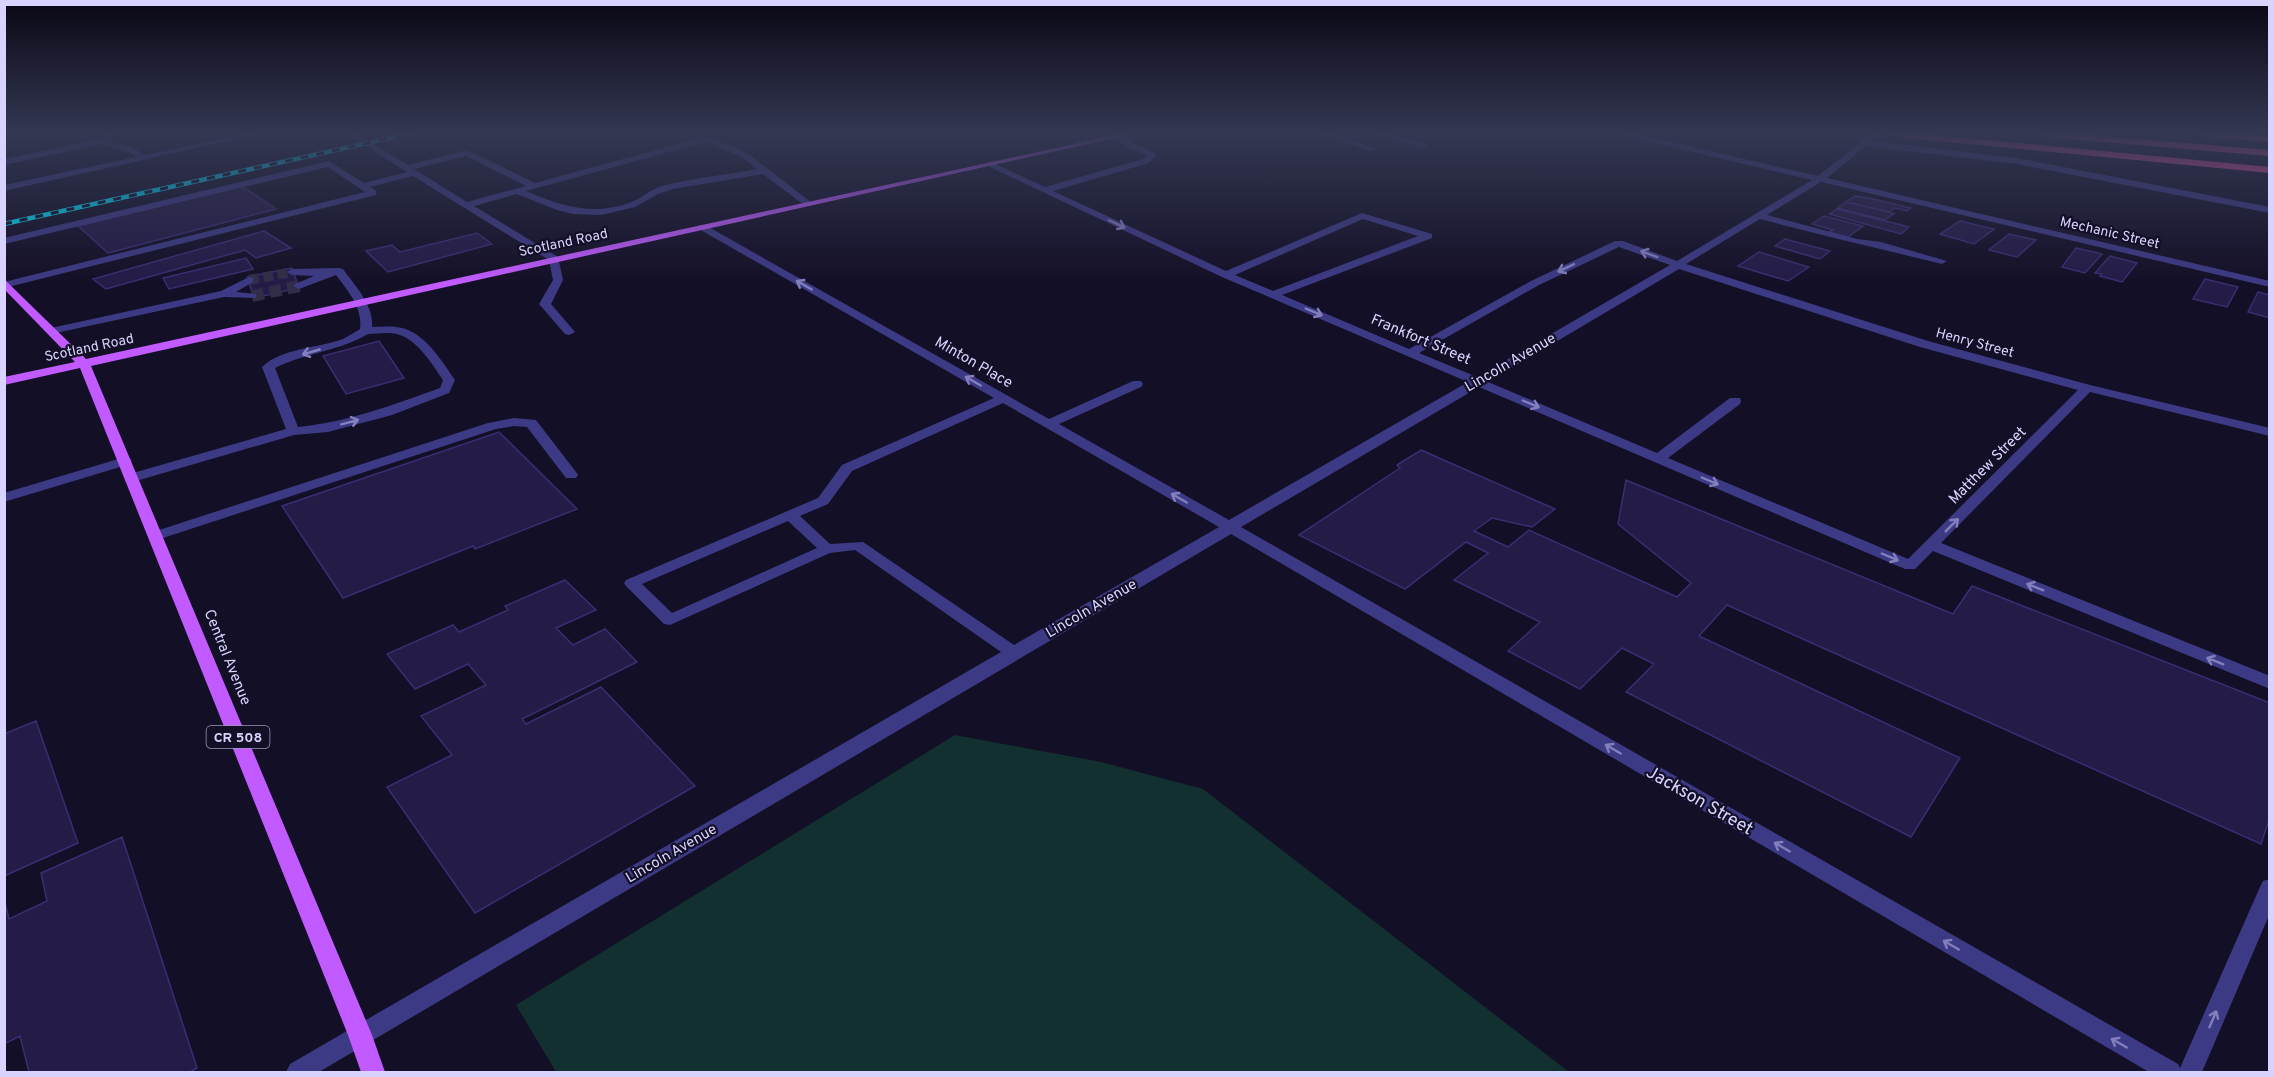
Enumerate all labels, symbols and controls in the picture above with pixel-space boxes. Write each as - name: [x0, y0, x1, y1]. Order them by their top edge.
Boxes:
- street label: Mechanic Street: [2058, 214, 2161, 253]
- one-way arrow: [1107, 218, 1125, 230]
- street label: Scotland Road: [517, 226, 609, 261]
- one-way arrow: [1640, 248, 1658, 259]
- one-way arrow: [1558, 263, 1576, 275]
- one-way arrow: [795, 278, 812, 290]
- one-way arrow: [1304, 307, 1323, 318]
- street label: Frankfort Street: [1368, 311, 1473, 370]
- street label: Henry Street: [1934, 325, 2016, 362]
- street label: Lincoln Avenue: [1462, 329, 1560, 397]
- street label: Scotland Road: [43, 331, 135, 366]
- street label: Minton Place: [931, 333, 1016, 393]
- one-way arrow: [302, 346, 321, 358]
- one-way arrow: [965, 375, 982, 387]
- one-way arrow: [1521, 399, 1540, 410]
- one-way arrow: [340, 416, 359, 427]
- street label: Matthew Street: [1945, 423, 2031, 509]
- one-way arrow: [1701, 475, 1719, 487]
- one-way arrow: [1171, 492, 1188, 504]
- one-way arrow: [1944, 517, 1959, 532]
- one-way arrow: [1880, 552, 1898, 563]
- street label: Lincoln Avenue: [1043, 575, 1141, 643]
- one-way arrow: [2026, 581, 2045, 592]
- street label: Central Avenue: [199, 607, 254, 708]
- one-way arrow: [2207, 655, 2225, 666]
- road number: CR 508: [206, 726, 270, 748]
- one-way arrow: [1605, 743, 1622, 755]
- street label: Jackson Street: [1642, 761, 1757, 841]
- street label: Lincoln Avenue: [623, 820, 721, 888]
- one-way arrow: [1774, 841, 1791, 853]
- one-way arrow: [1942, 939, 1960, 950]
- one-way arrow: [2208, 1010, 2219, 1028]
- one-way arrow: [2111, 1037, 2128, 1049]

